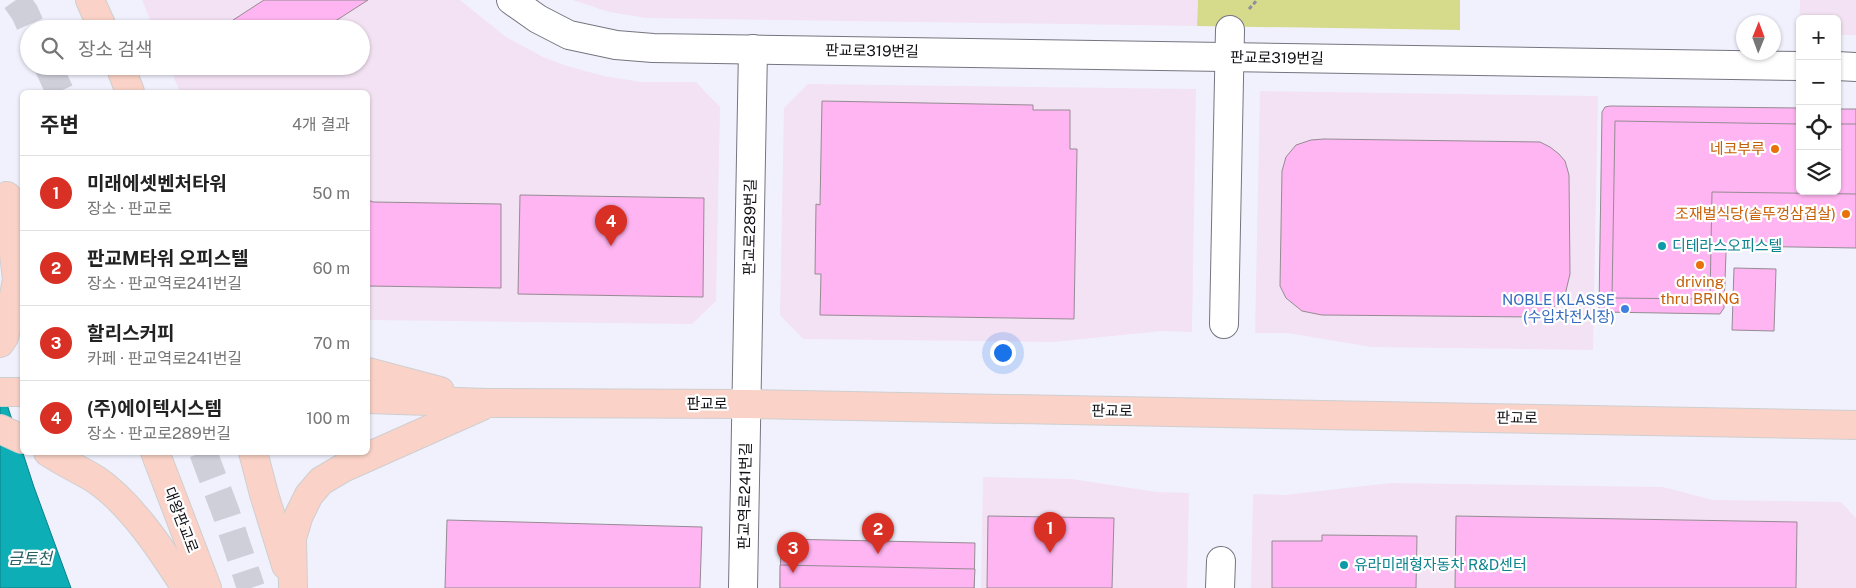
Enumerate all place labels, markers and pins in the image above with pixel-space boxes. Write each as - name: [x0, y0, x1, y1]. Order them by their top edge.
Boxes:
- place label: 네코부루: [1710, 140, 1765, 157]
- marker: 네코부루: [1769, 143, 1781, 155]
- pin: 4: [595, 205, 627, 246]
- place label: 조재벌식당(솥뚜껑삼겹살): [1675, 205, 1836, 222]
- marker: 조재벌식당(솥뚜껑삼겹살): [1840, 208, 1852, 220]
- place label: 디테라스오피스텔: [1672, 237, 1782, 254]
- marker: 디테라스오피스텔: [1656, 240, 1668, 252]
- marker: driving thru BRING: [1694, 259, 1706, 271]
- place label: driving thru BRING: [1660, 273, 1740, 307]
- place label: NOBLE KLASSE (수입차전시장): [1502, 291, 1615, 325]
- marker: NOBLE KLASSE (수입차전시장): [1619, 303, 1631, 315]
- pin: 1: [1034, 512, 1066, 553]
- pin: 2: [862, 513, 894, 554]
- pin: 3: [777, 532, 809, 573]
- place label: 유라미래형자동차 R&D센터: [1354, 556, 1527, 573]
- marker: 유라미래형자동차 R&D센터: [1338, 559, 1350, 571]

